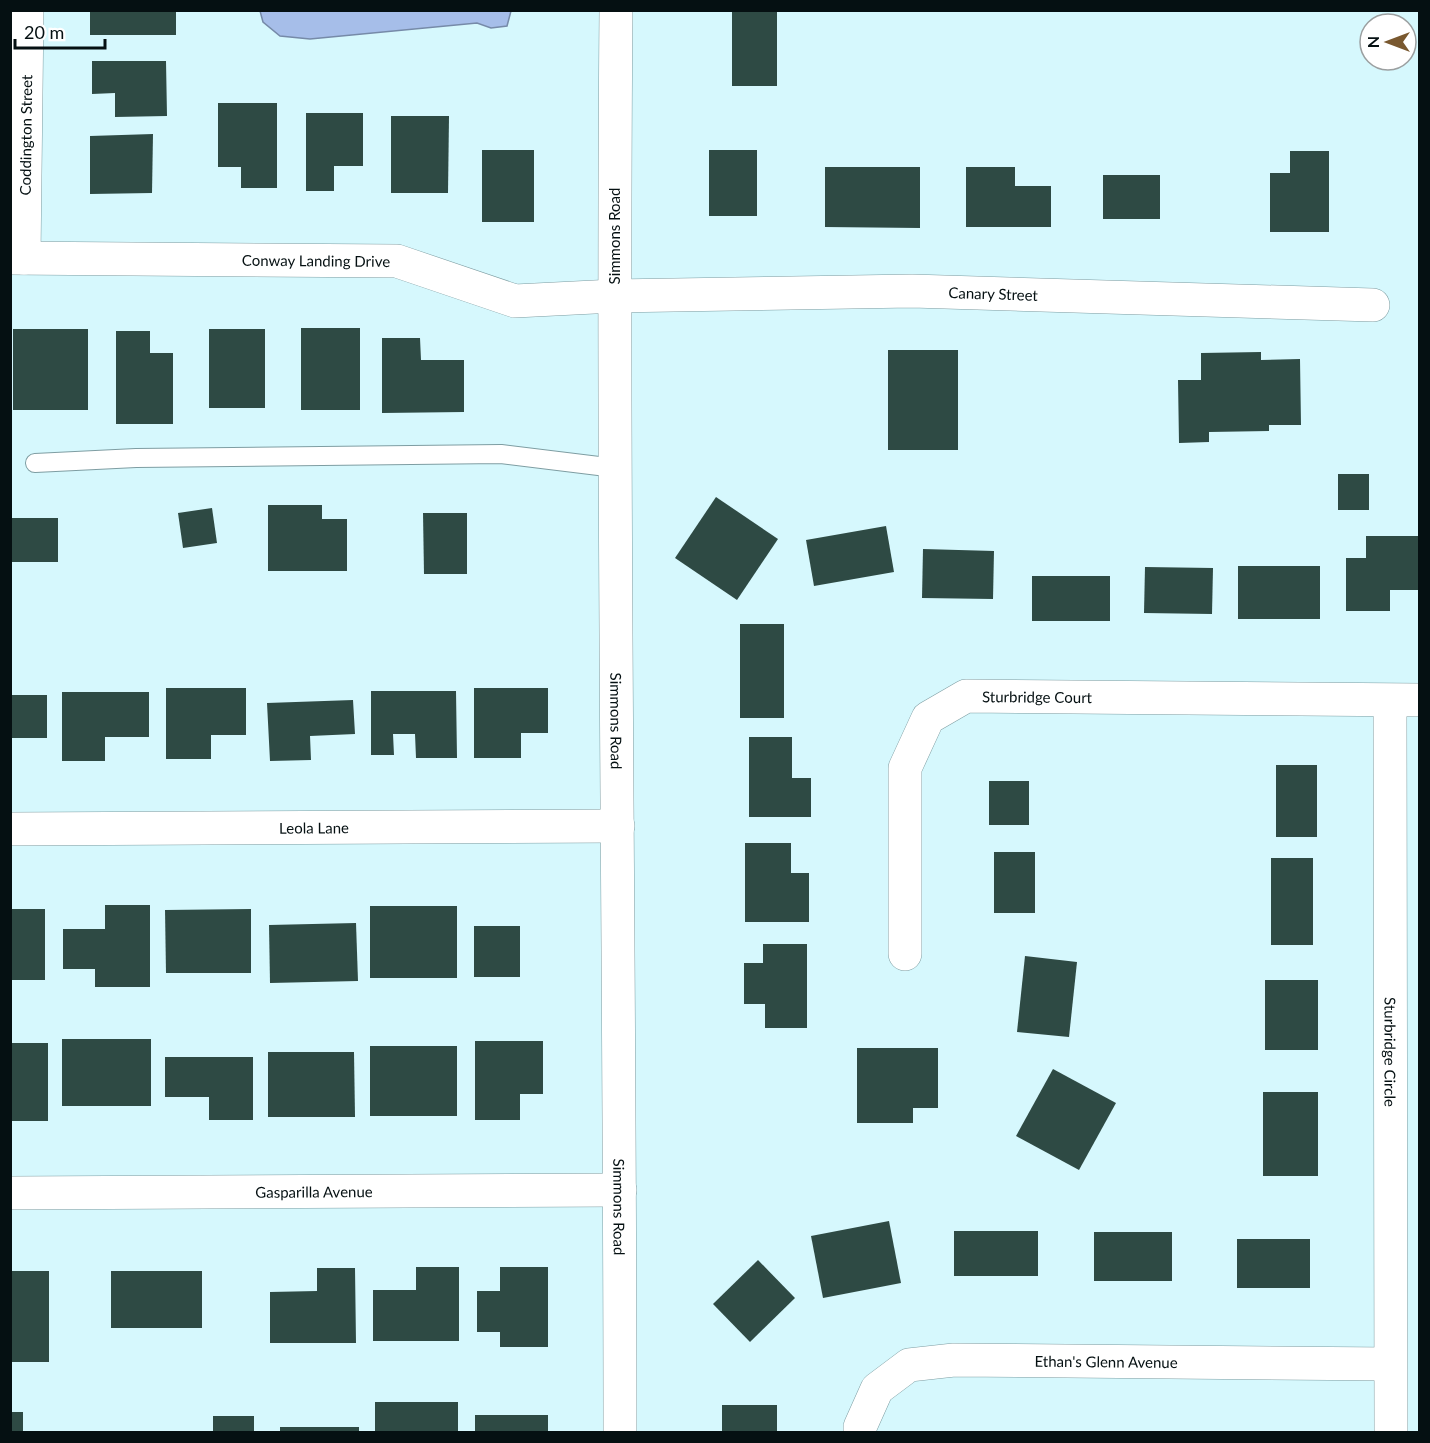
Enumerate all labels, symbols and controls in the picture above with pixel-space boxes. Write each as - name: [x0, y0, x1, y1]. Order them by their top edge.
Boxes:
- scale bar: [15, 12, 105, 50]
- north arrow: [1358, 12, 1418, 72]
- text: 20 m: [24, 21, 64, 43]
- text: N: [1363, 36, 1382, 48]
- street label: Coddington Street: [16, 74, 35, 195]
- street label: Simmons Road: [605, 188, 623, 284]
- street label: Conway Landing Drive: [242, 251, 390, 270]
- street label: Canary Street: [948, 283, 1039, 304]
- street label: Simmons Road: [607, 672, 626, 770]
- street label: Sturbridge Court: [982, 687, 1093, 706]
- street label: Leola Lane: [279, 818, 349, 837]
- street label: Sturbridge Circle: [1381, 997, 1400, 1107]
- street label: Simmons Road: [610, 1158, 629, 1255]
- street label: Gasparilla Avenue: [255, 1182, 373, 1201]
- street label: Ethan's Glenn Avenue: [1034, 1352, 1178, 1371]

